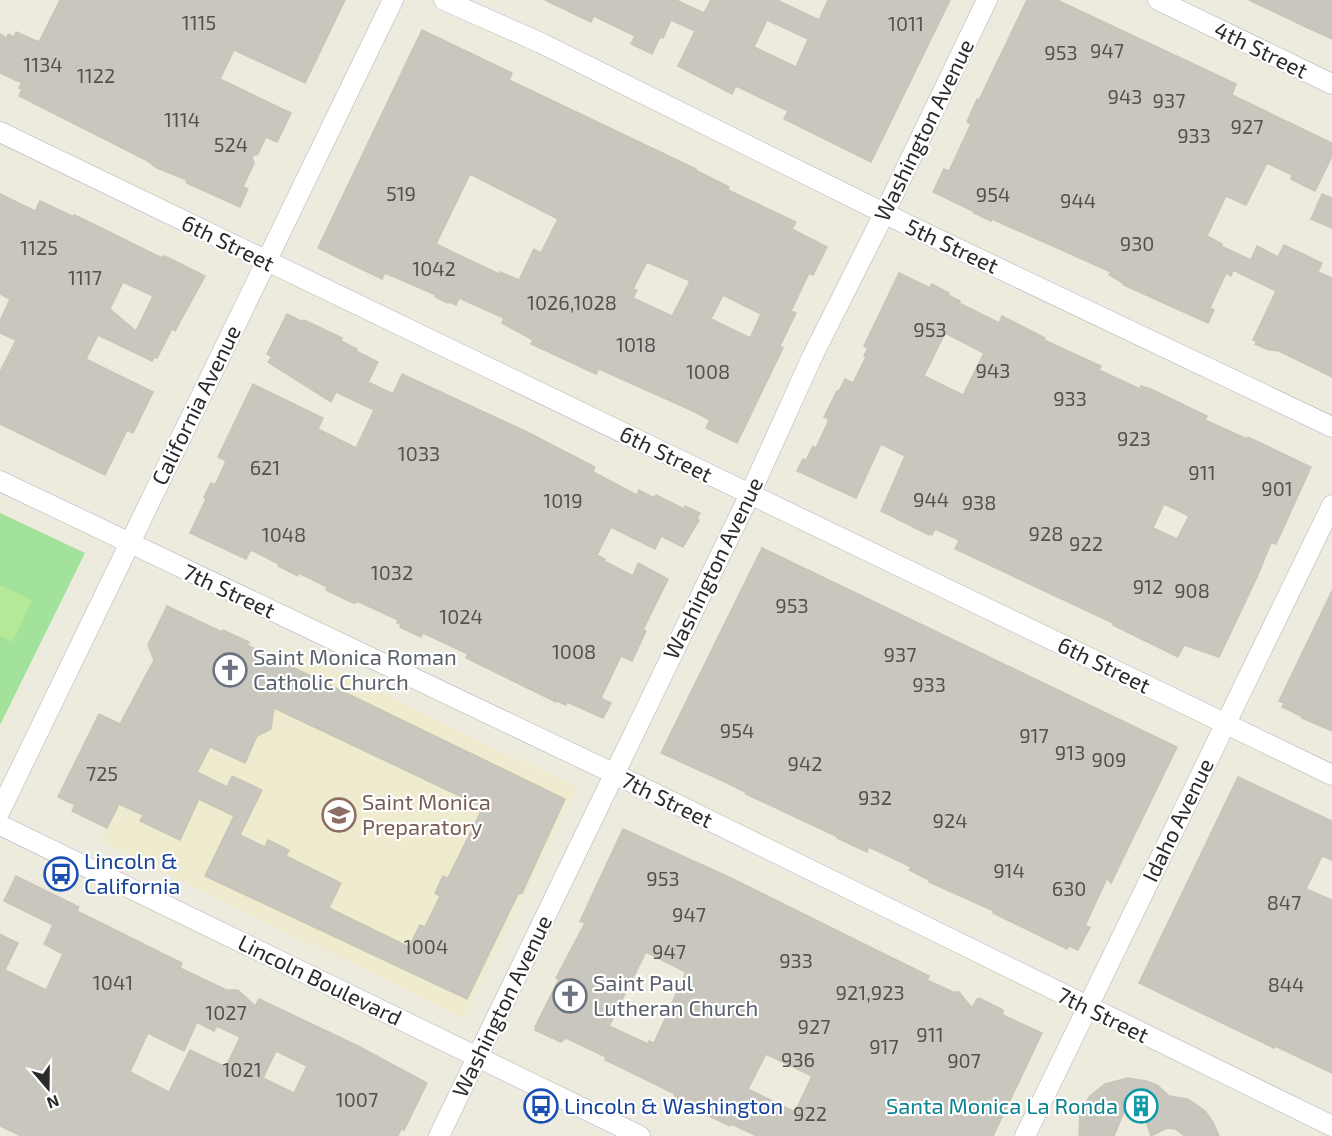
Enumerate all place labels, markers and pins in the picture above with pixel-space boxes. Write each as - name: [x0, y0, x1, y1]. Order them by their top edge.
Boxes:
- place label: Saint Monica Roman Catholic Church: [253, 643, 457, 694]
- church icon: Saint Monica Roman Catholic Church: [212, 652, 248, 688]
- place label: Saint Monica Preparatory: [362, 788, 491, 839]
- school or university icon: Saint Monica Preparatory: [321, 797, 357, 833]
- place label: Lincoln & California: [84, 847, 180, 898]
- bus stop icon: Lincoln & California: [43, 856, 79, 892]
- place label: Saint Paul Lutheran Church: [593, 969, 758, 1020]
- church icon: Saint Paul Lutheran Church: [552, 978, 588, 1014]
- bus stop icon: Lincoln & Washington: [523, 1088, 559, 1124]
- building icon: Santa Monica La Ronda: [1123, 1088, 1159, 1124]
- place label: Lincoln & Washington: [564, 1092, 783, 1118]
- place label: Santa Monica La Ronda: [886, 1092, 1118, 1118]

